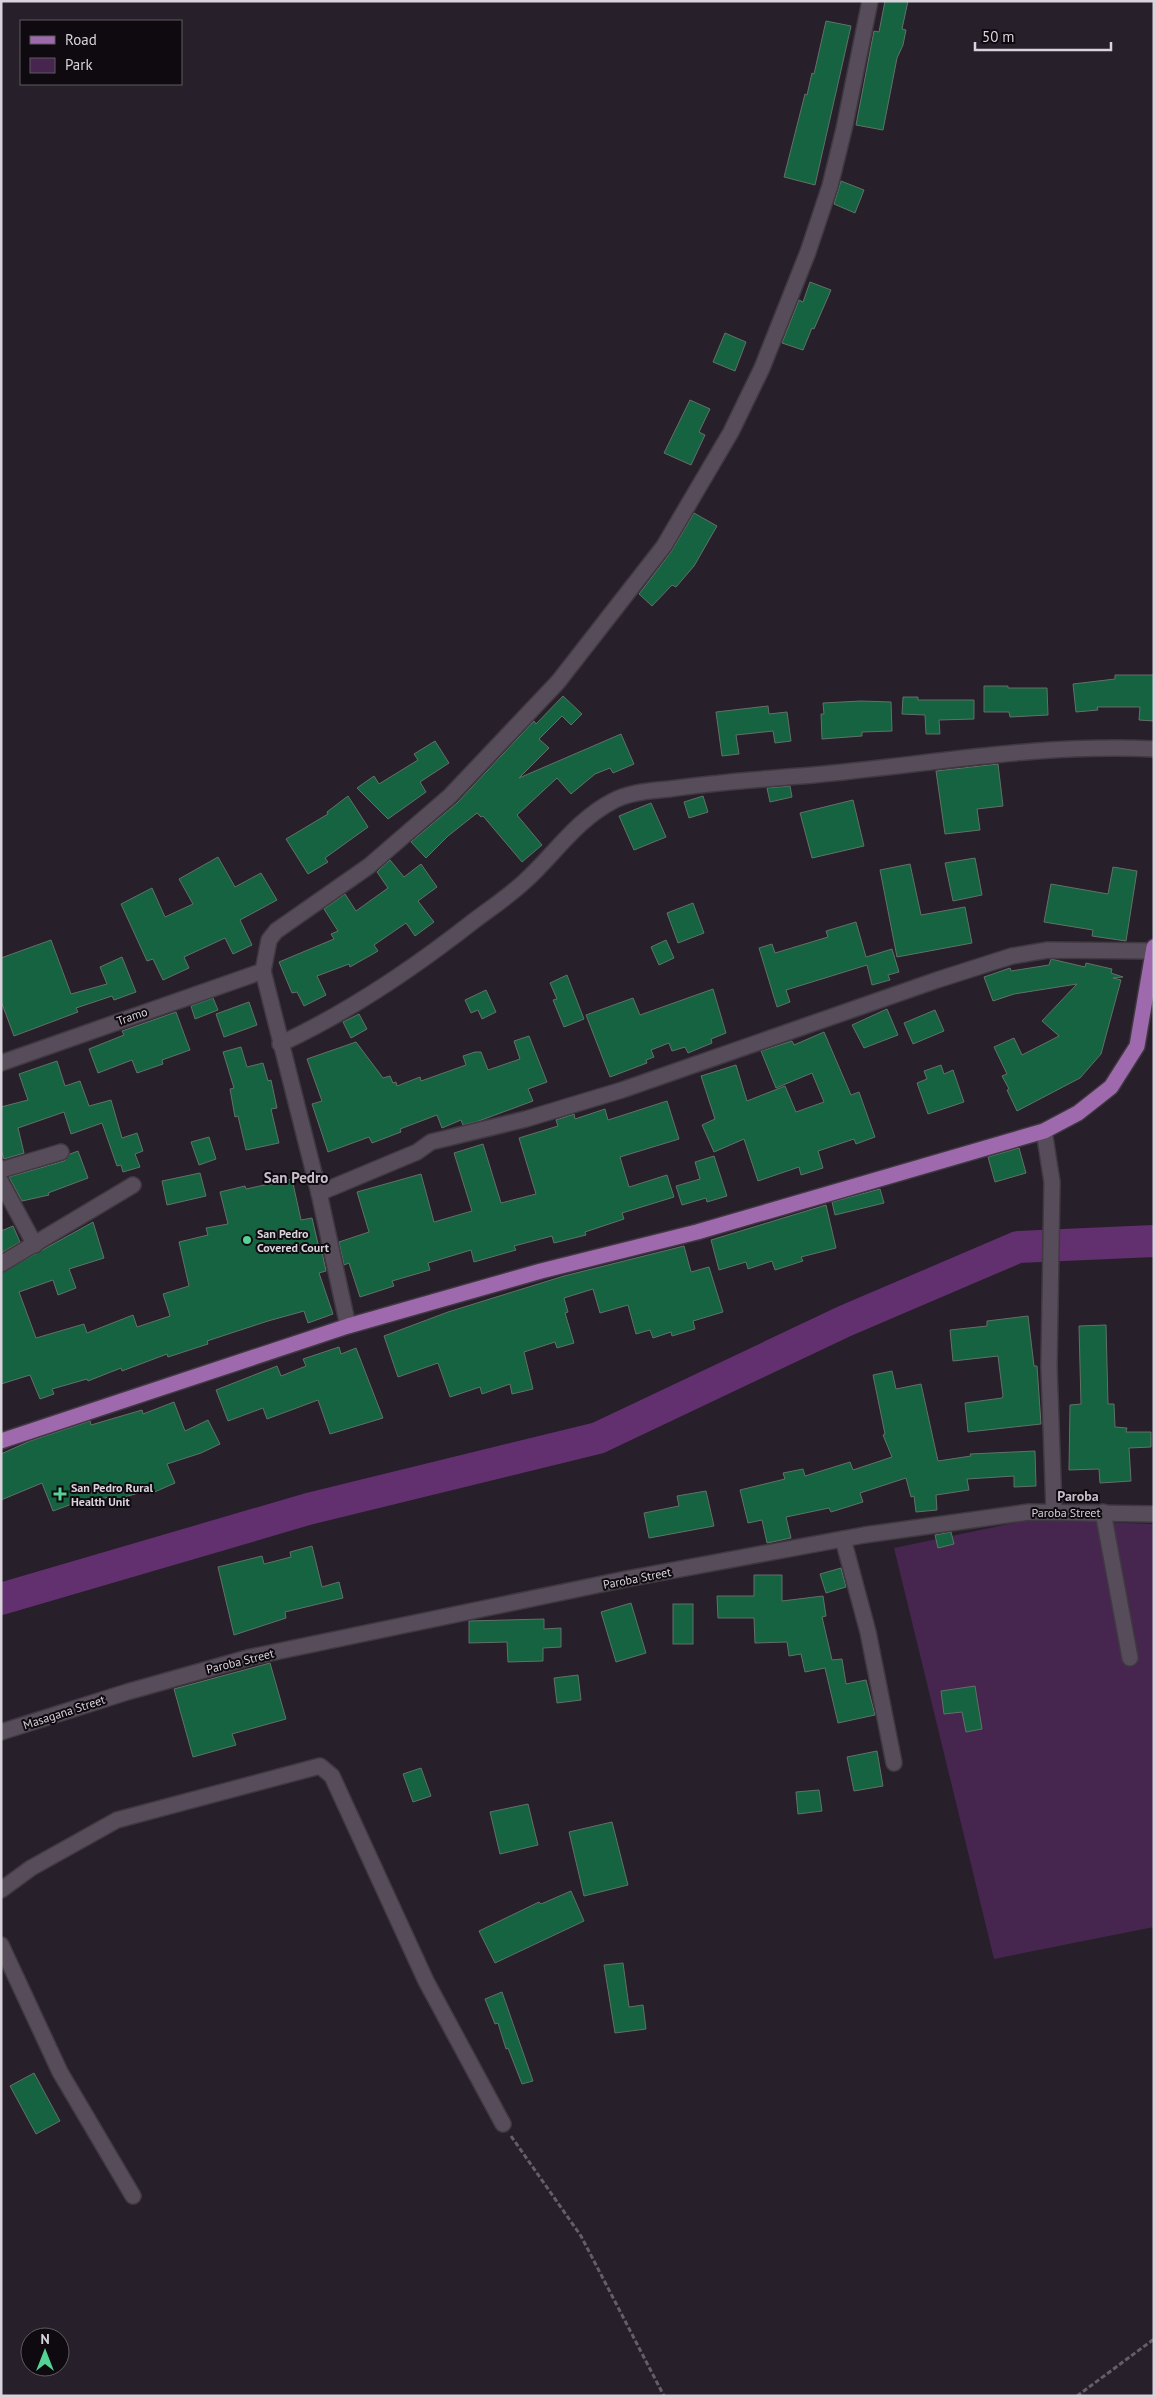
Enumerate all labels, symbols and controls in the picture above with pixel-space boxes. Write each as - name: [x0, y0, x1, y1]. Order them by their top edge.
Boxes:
- legend: [20, 20, 182, 85]
- scale bar: [975, 20, 1111, 52]
- text: 50 m: [982, 27, 1015, 46]
- text: Road: [65, 30, 97, 49]
- text: Park: [65, 55, 93, 74]
- street label: Tramo: [115, 1004, 149, 1028]
- district label: San Pedro: [264, 1168, 328, 1187]
- place label: San Pedro Covered Court: [257, 1226, 330, 1255]
- marker: San Pedro Covered Court: [241, 1234, 253, 1246]
- place label: San Pedro Rural Health Unit: [71, 1480, 153, 1509]
- marker: San Pedro Rural Health Unit: [53, 1487, 67, 1501]
- district label: Paroba: [1057, 1487, 1099, 1505]
- street label: Paroba Street: [1031, 1505, 1101, 1520]
- street label: Paroba Street: [602, 1564, 672, 1592]
- street label: Paroba Street: [205, 1645, 275, 1677]
- street label: Masagana Street: [21, 1692, 107, 1732]
- north arrow: [20, 2327, 70, 2377]
- text: N: [40, 2330, 50, 2348]

